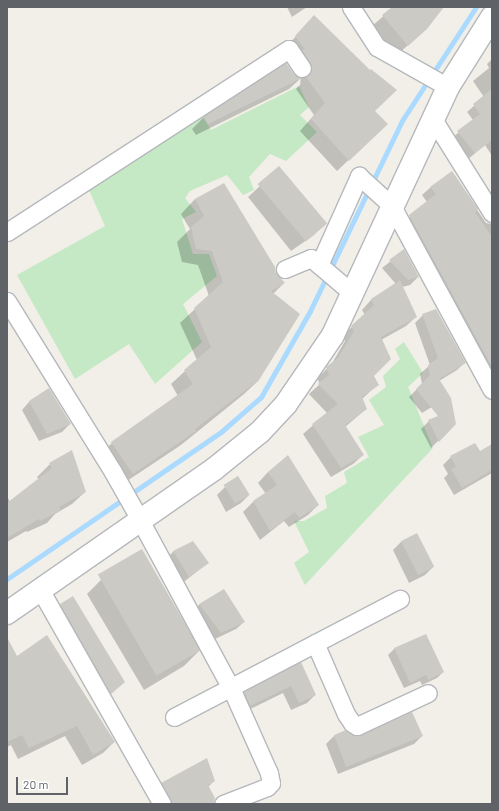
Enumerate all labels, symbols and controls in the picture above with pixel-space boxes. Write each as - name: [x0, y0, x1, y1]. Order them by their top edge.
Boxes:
- scale bar: [18, 769, 70, 795]
- text: 20 m: [23, 777, 49, 791]

